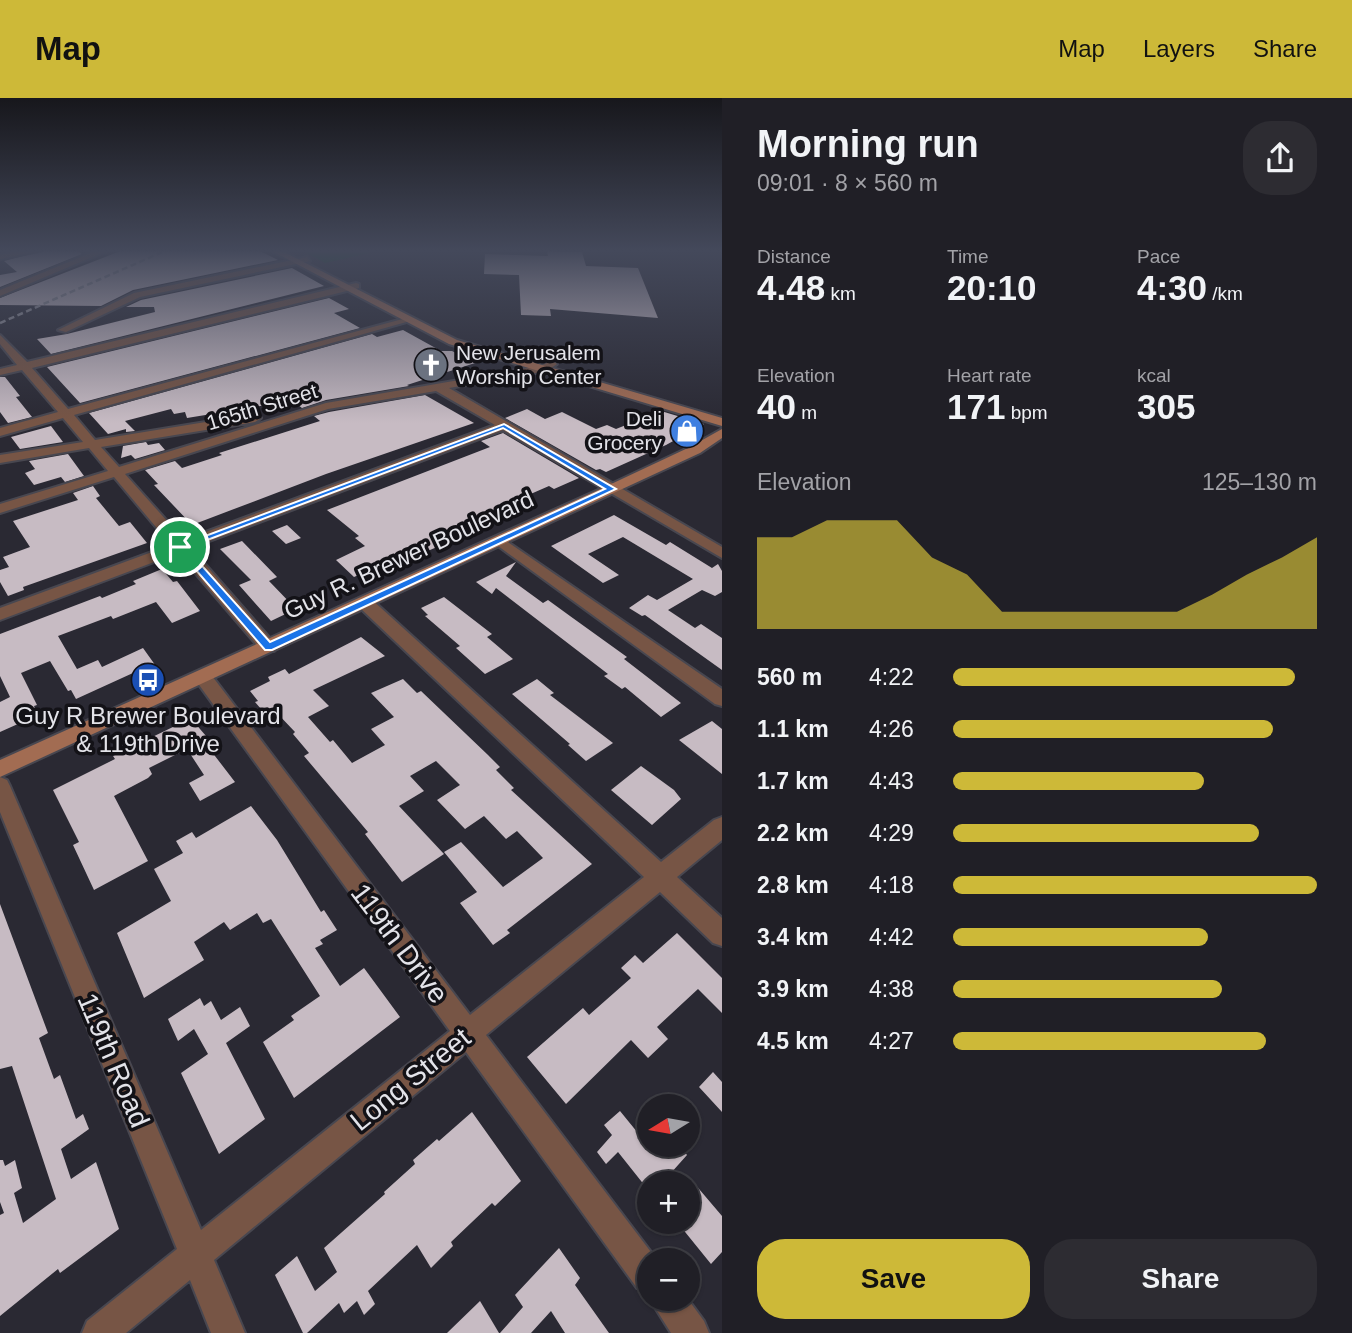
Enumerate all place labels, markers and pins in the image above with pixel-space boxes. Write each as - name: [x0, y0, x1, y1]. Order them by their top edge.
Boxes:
- place label: New Jerusalem Worship Center: [456, 341, 602, 388]
- church icon: New Jerusalem Worship Center: [412, 346, 450, 384]
- place label: Deli Grocery: [587, 407, 662, 454]
- shop icon: Deli Grocery: [668, 412, 706, 450]
- pin: [150, 517, 210, 577]
- bus stop icon: Guy R Brewer Boulevard & 119th Drive: [129, 661, 167, 699]
- place label: Guy R Brewer Boulevard & 119th Drive: [15, 702, 281, 757]

